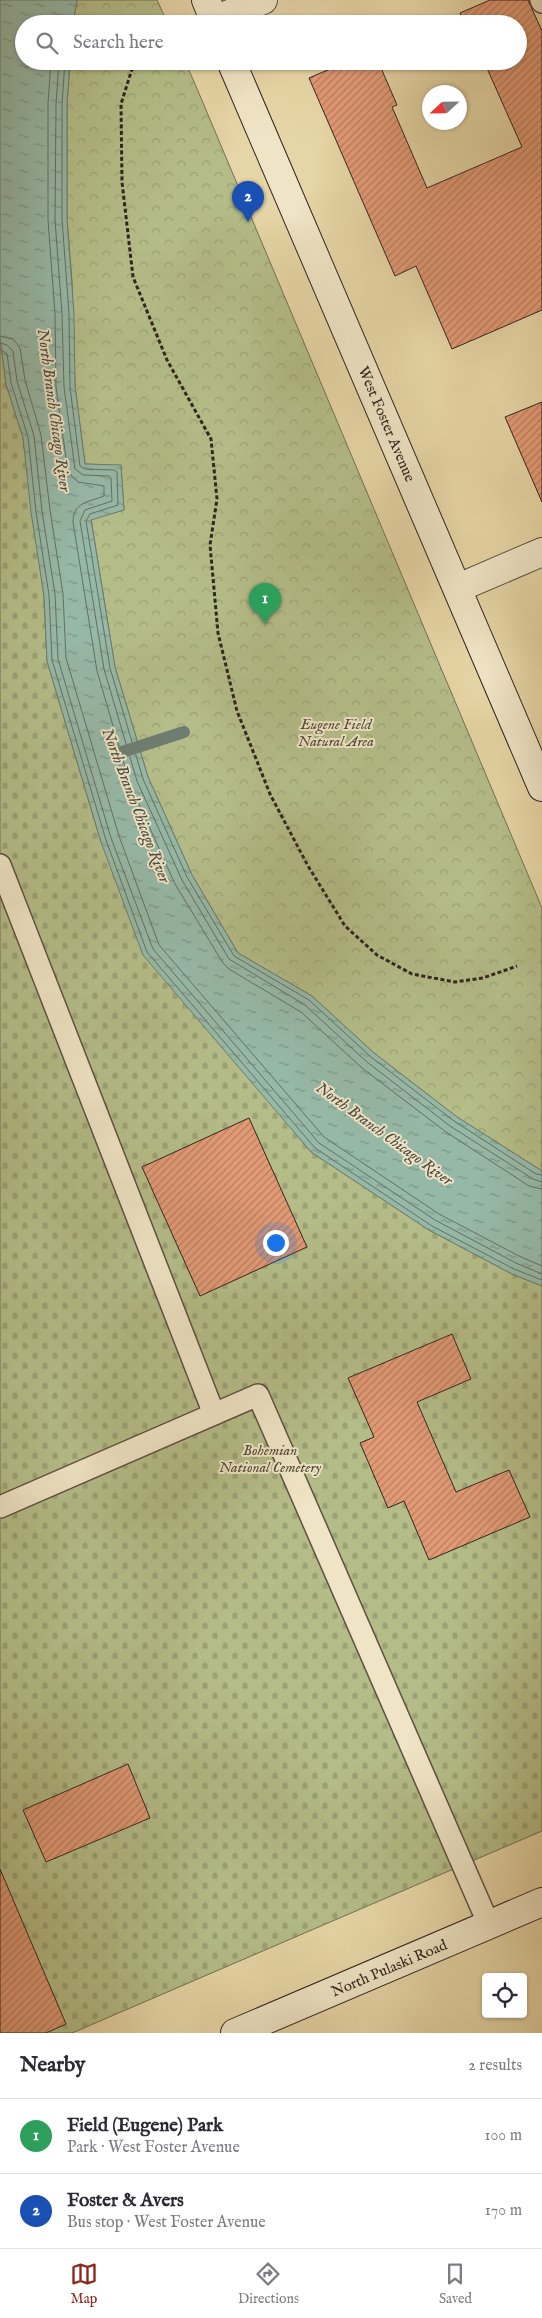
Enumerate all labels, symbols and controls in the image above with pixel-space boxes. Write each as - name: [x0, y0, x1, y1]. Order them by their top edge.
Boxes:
- search box: [15, 15, 527, 70]
- icon: search: [33, 29, 61, 57]
- text: Search here: [73, 31, 164, 55]
- north arrow: [422, 85, 467, 130]
- pin: 2: [232, 181, 264, 222]
- water label: North Branch Chicago River: [32, 328, 75, 494]
- street label: West Foster Avenue: [354, 364, 419, 485]
- pin: 1: [249, 583, 281, 624]
- park label: Eugene Field Natural Area: [298, 715, 374, 751]
- water label: North Branch Chicago River: [96, 726, 174, 887]
- water label: North Branch Chicago River: [312, 1078, 457, 1192]
- your location: [263, 1230, 289, 1256]
- park label: Bohemian National Cemetery: [219, 1441, 321, 1477]
- street label: North Pulaski Road: [328, 1935, 451, 2001]
- map controls: [482, 1973, 527, 2018]
- button: locate: [482, 1973, 527, 2018]
- text: Nearby: [20, 2052, 85, 2079]
- text: 2 results: [468, 2056, 522, 2076]
- text: Field (Eugene) Park: [67, 2114, 223, 2138]
- text: 1: [33, 2126, 39, 2146]
- text: 100 m: [485, 2126, 522, 2146]
- text: Park · West Foster Avenue: [67, 2138, 240, 2158]
- text: Foster & Avers: [67, 2189, 184, 2213]
- text: 2: [32, 2201, 40, 2221]
- text: 170 m: [485, 2201, 522, 2221]
- text: Bus stop · West Foster Avenue: [67, 2213, 266, 2233]
- tab: Map: [70, 2260, 98, 2308]
- tab: Directions: [238, 2260, 299, 2308]
- tab: Saved: [439, 2260, 472, 2308]

